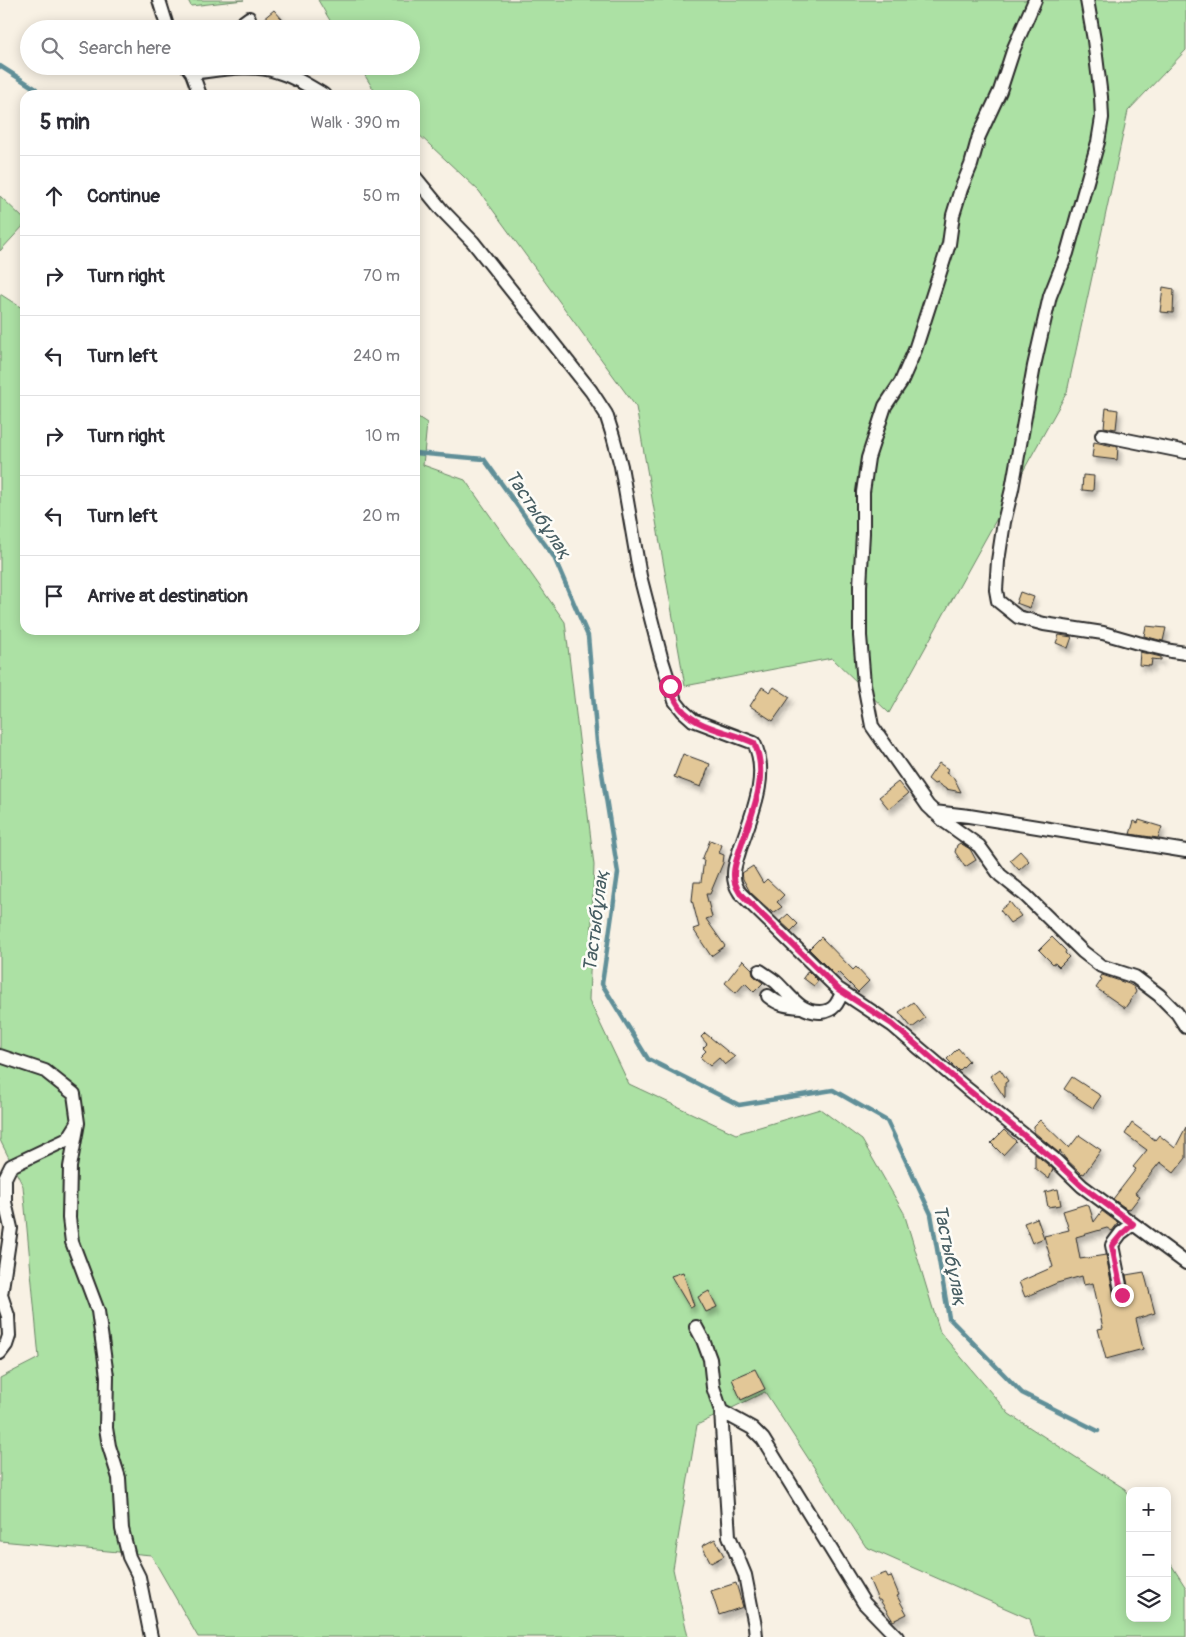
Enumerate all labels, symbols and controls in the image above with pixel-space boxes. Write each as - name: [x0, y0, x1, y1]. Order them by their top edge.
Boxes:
- search box: [20, 20, 420, 75]
- icon: search: [38, 34, 66, 62]
- text: Search here: [78, 36, 171, 60]
- text: 5 min: [40, 109, 90, 136]
- text: Walk · 390 m: [311, 113, 400, 133]
- icon: ahead: [40, 182, 68, 210]
- text: Continue: [87, 184, 160, 208]
- text: 50 m: [363, 186, 400, 206]
- icon: right: [40, 262, 68, 290]
- text: Turn right: [87, 264, 165, 288]
- text: 70 m: [363, 266, 400, 286]
- icon: left: [40, 342, 68, 370]
- text: Turn left: [87, 344, 157, 368]
- text: 240 m: [353, 346, 400, 366]
- icon: right: [40, 422, 68, 450]
- text: Turn right: [87, 424, 165, 448]
- text: 10 m: [365, 426, 400, 446]
- water label: Тастыбұлақ: [500, 466, 577, 564]
- icon: left: [40, 502, 68, 530]
- text: Turn left: [87, 504, 157, 528]
- text: 20 m: [362, 506, 400, 526]
- icon: arrive: [40, 582, 68, 610]
- text: Arrive at destination: [87, 584, 248, 608]
- route start: [659, 675, 682, 698]
- water label: Тастыбұлақ: [578, 869, 614, 973]
- water label: Тастыбұлақ: [928, 1203, 972, 1308]
- route end: [1111, 1284, 1134, 1307]
- map controls: [1126, 1487, 1171, 1622]
- button: +: [1126, 1487, 1171, 1532]
- button: −: [1126, 1532, 1171, 1577]
- button: layers: [1126, 1577, 1171, 1622]

